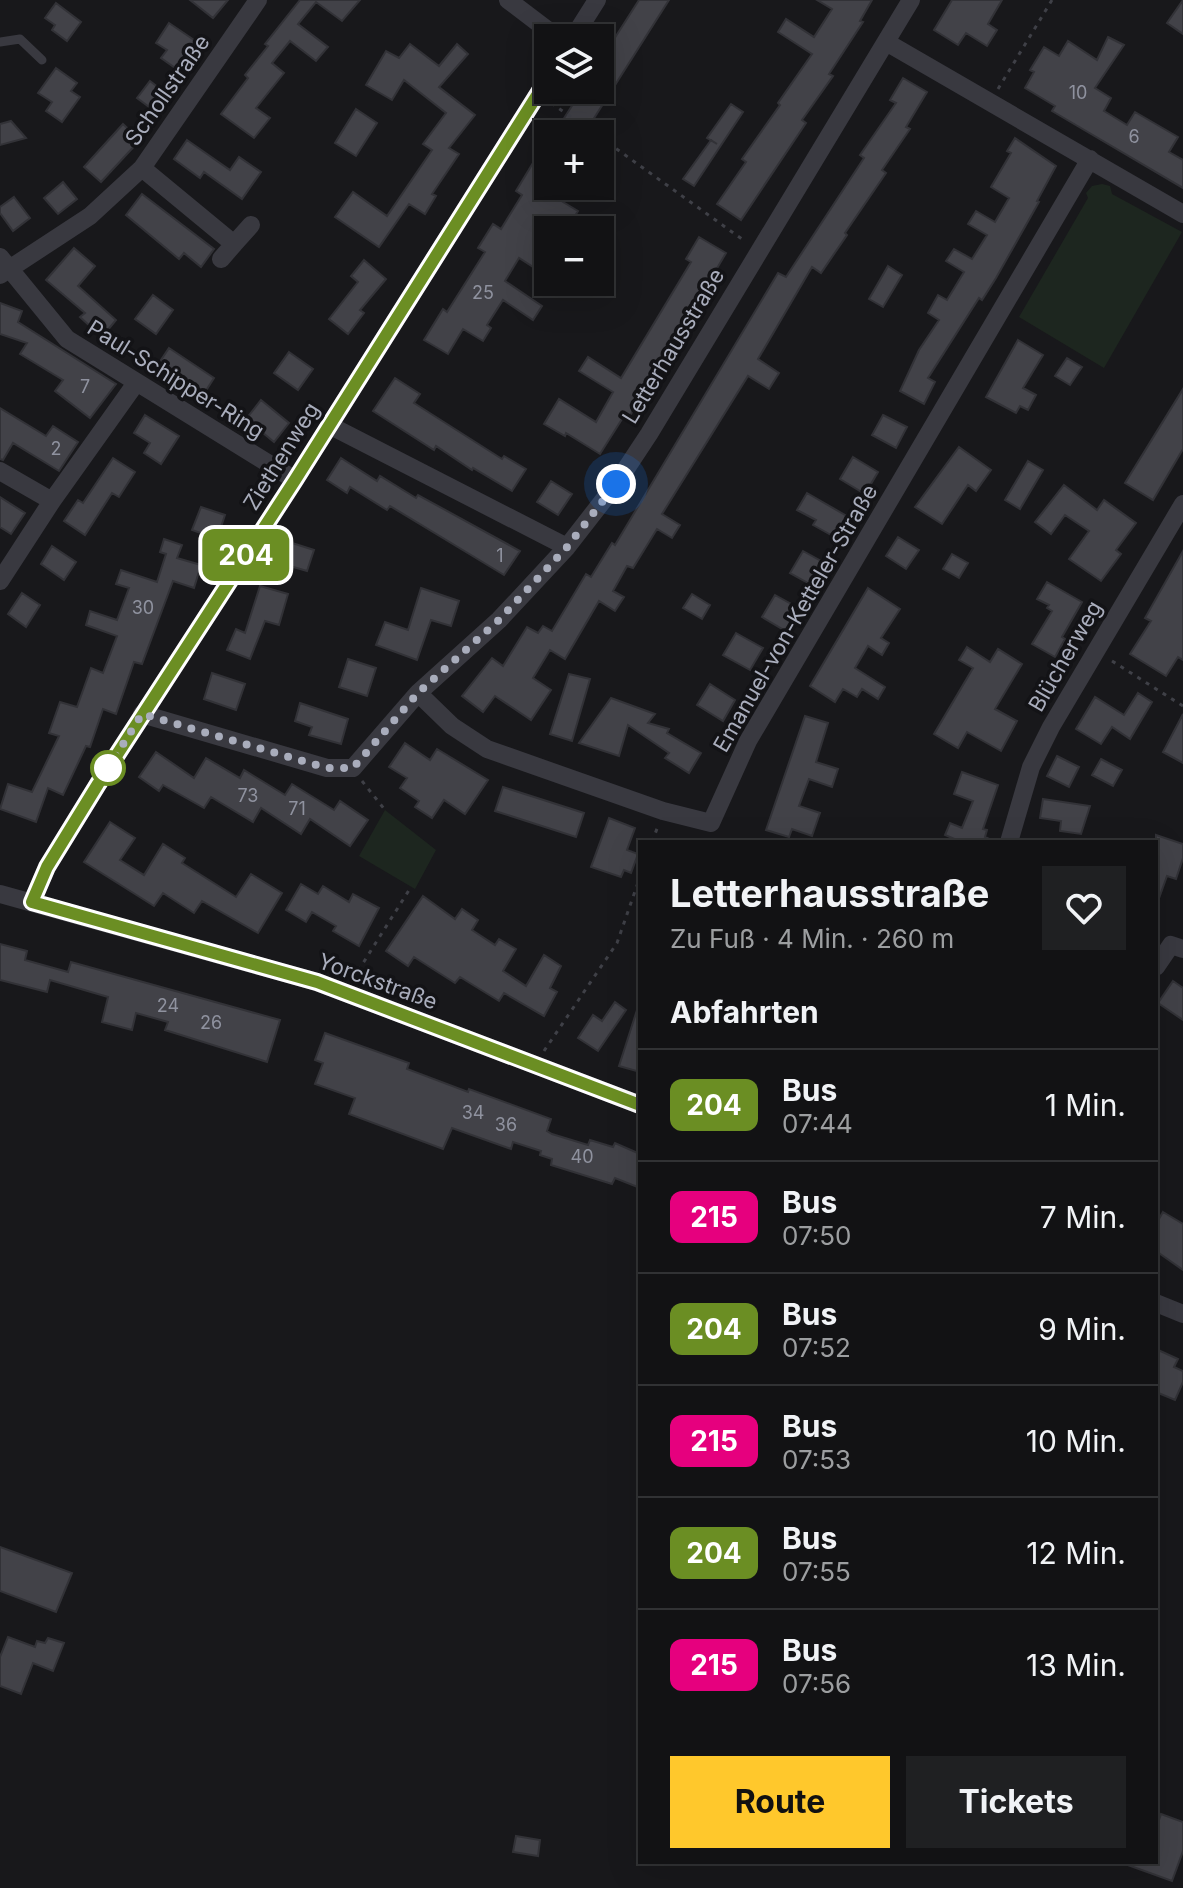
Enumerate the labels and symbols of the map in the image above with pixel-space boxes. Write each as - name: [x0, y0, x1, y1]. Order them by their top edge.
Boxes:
- street label: Schollstraße: [119, 30, 215, 150]
- house number: 10: [1069, 82, 1087, 103]
- house number: 6: [1128, 126, 1140, 147]
- street label: Letterhausstraße: [616, 264, 730, 428]
- house number: 25: [472, 282, 494, 303]
- street label: Paul-Schipper-Ring: [83, 314, 269, 444]
- house number: 7: [80, 376, 90, 397]
- street label: Ziethenweg: [238, 397, 324, 515]
- house number: 2: [51, 438, 61, 459]
- your location: [596, 464, 636, 504]
- street label: Emanuel-von-Ketteler-Straße: [708, 480, 882, 756]
- line badge: 204: [200, 529, 292, 581]
- house number: 1: [496, 545, 504, 566]
- street label: Blücherweg: [1023, 596, 1107, 716]
- house number: 30: [132, 597, 154, 618]
- unlabelled marker: [91, 751, 125, 785]
- house number: 73: [237, 785, 259, 806]
- house number: 71: [288, 798, 306, 819]
- street label: Yorckstraße: [315, 947, 441, 1015]
- house number: 24: [157, 995, 179, 1016]
- house number: 26: [200, 1012, 222, 1033]
- house number: 34: [462, 1102, 484, 1123]
- house number: 36: [495, 1114, 517, 1135]
- house number: 40: [571, 1146, 593, 1167]

